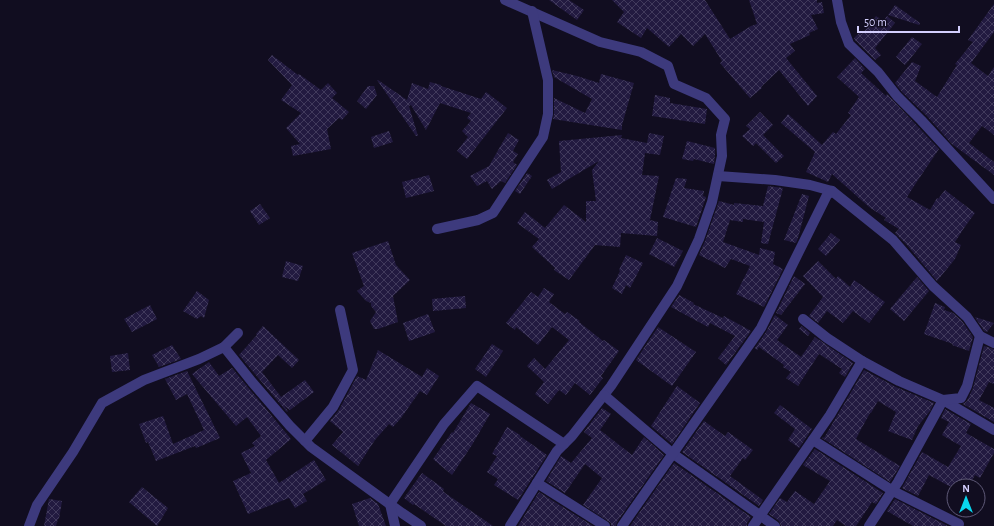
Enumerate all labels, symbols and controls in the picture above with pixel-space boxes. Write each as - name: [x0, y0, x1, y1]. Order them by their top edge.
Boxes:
- scale bar: [858, 8, 959, 34]
- text: 50 m: [864, 16, 887, 28]
- north arrow: [946, 478, 986, 518]
- text: N: [962, 483, 970, 494]

